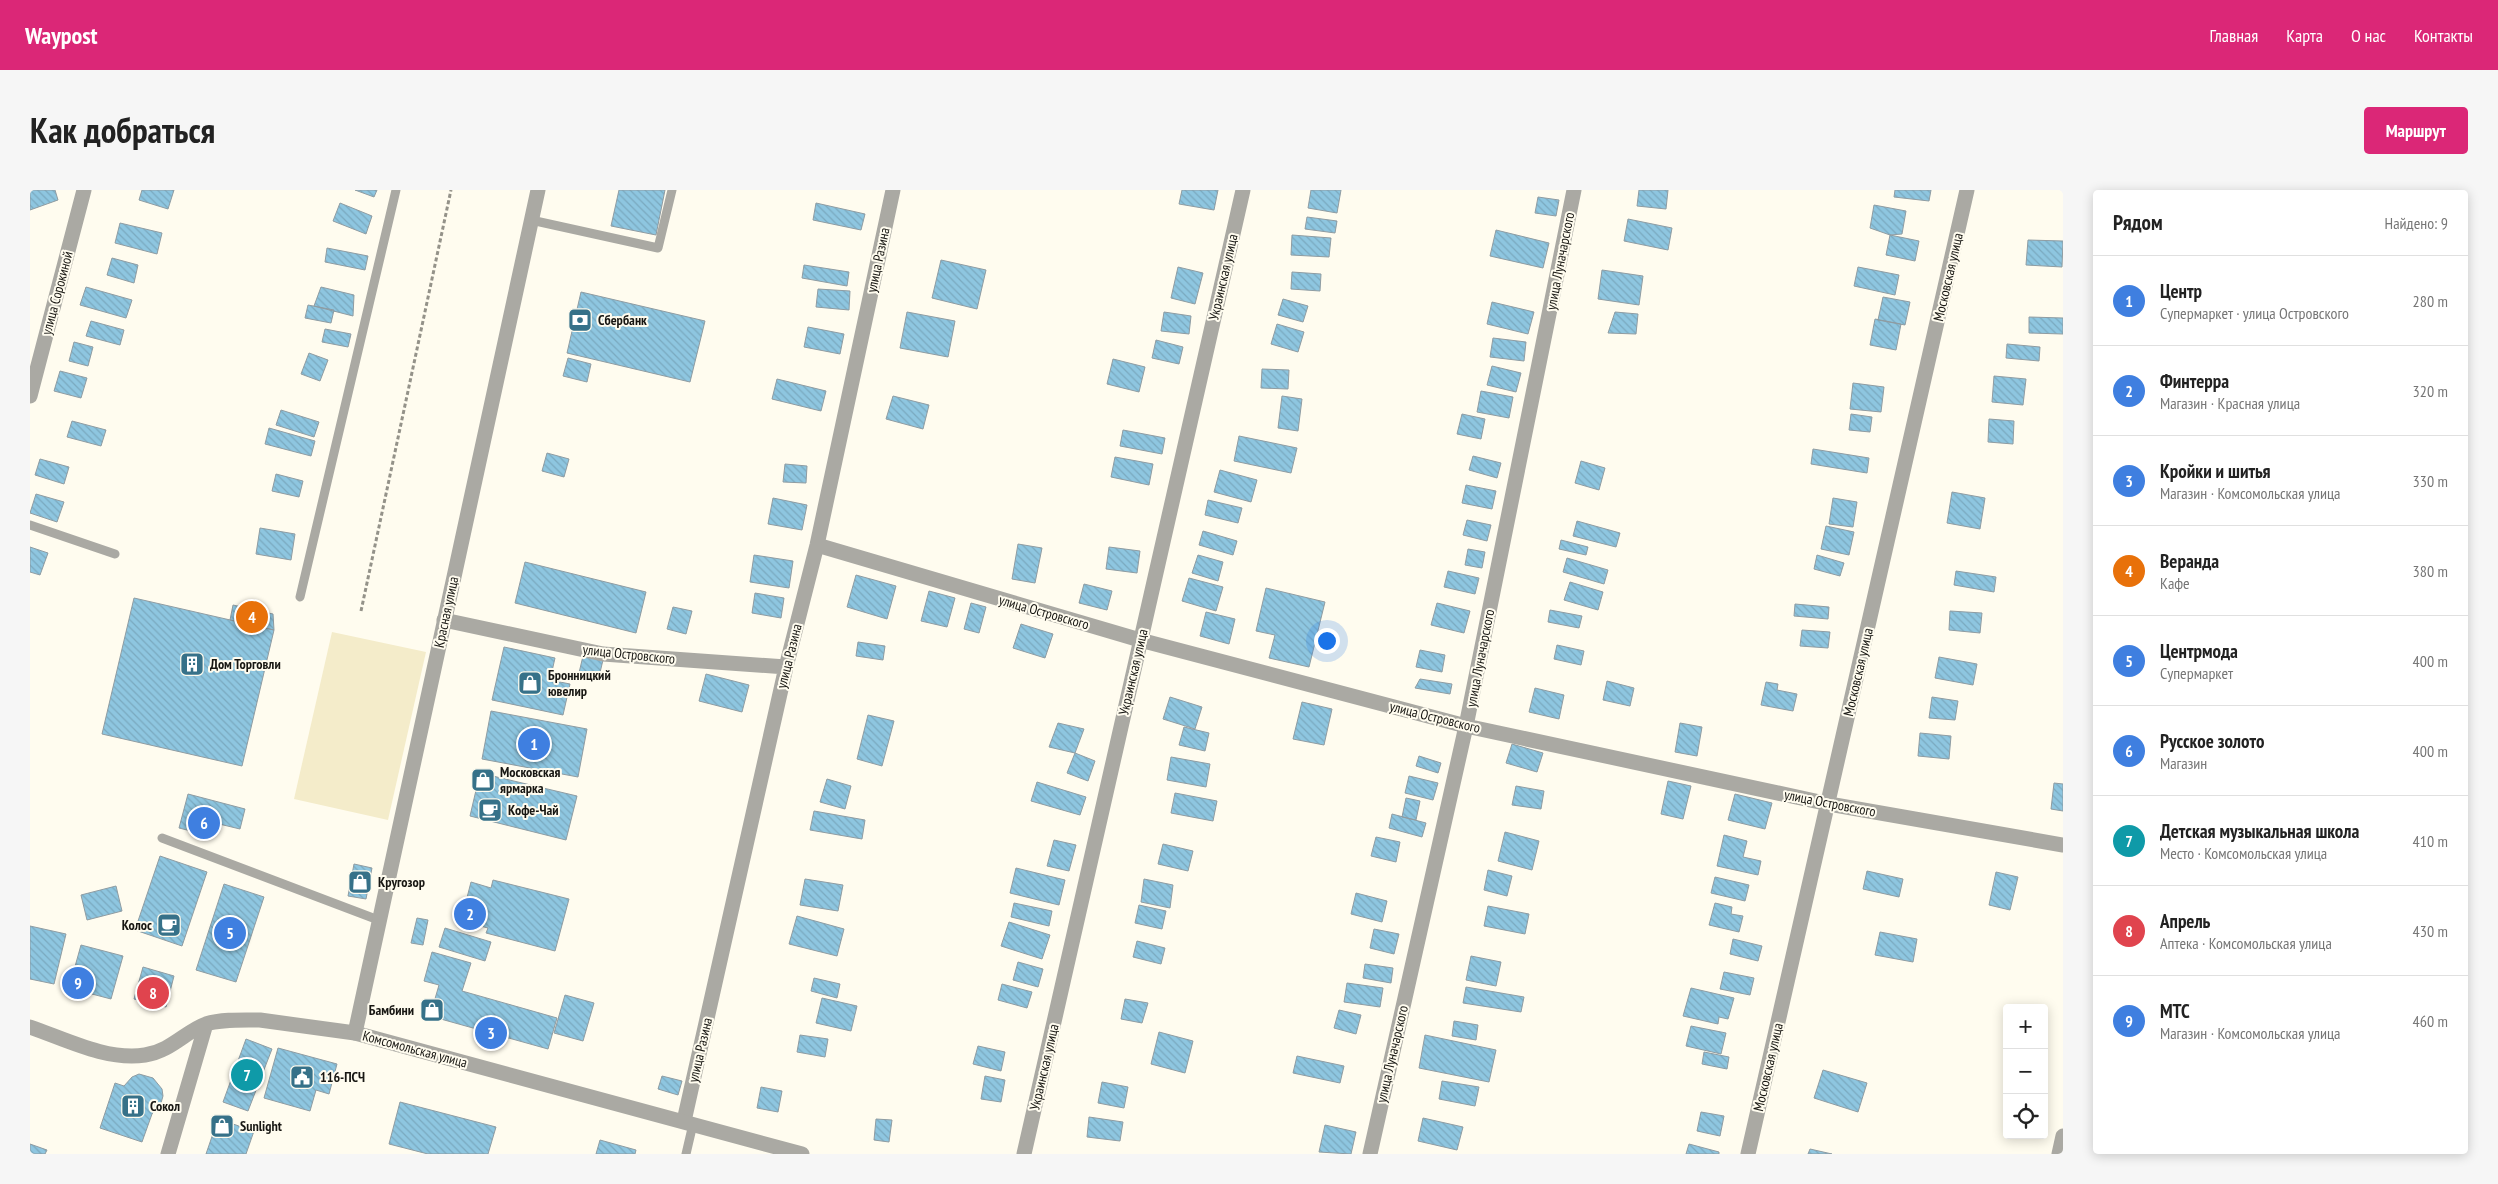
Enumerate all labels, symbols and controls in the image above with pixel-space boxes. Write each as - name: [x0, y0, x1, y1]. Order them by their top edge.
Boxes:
- text: Waypost: [25, 20, 98, 51]
- text: Главная: [2210, 24, 2258, 47]
- text: Карта: [2286, 24, 2323, 47]
- text: О нас: [2351, 24, 2386, 47]
- text: Контакты: [2414, 24, 2473, 47]
- text: Как добраться: [30, 107, 215, 153]
- button: Маршрут: [2364, 107, 2468, 154]
- text: Рядом: [2113, 209, 2163, 236]
- street label: улица Луначарского: [1542, 211, 1578, 311]
- text: Найдено: 9: [2385, 213, 2448, 233]
- street label: улица Разина: [862, 226, 894, 294]
- street label: Московская улица: [1929, 231, 1967, 323]
- street label: Украинская улица: [1204, 232, 1242, 322]
- street label: улица Сорокиной: [37, 249, 77, 337]
- text: Центр: [2160, 279, 2202, 303]
- text: 1: [2125, 291, 2133, 311]
- text: 280 m: [2413, 291, 2448, 311]
- text: Супермаркет · улица Островского: [2160, 303, 2349, 323]
- bank icon: Сбербанк: [567, 307, 593, 333]
- place label: Сбербанк: [598, 311, 647, 329]
- text: Финтерра: [2160, 369, 2229, 393]
- text: 2: [2125, 381, 2133, 401]
- text: 320 m: [2413, 381, 2448, 401]
- text: Магазин · Красная улица: [2160, 393, 2300, 413]
- text: Кройки и шитья: [2160, 459, 2271, 483]
- text: 3: [2125, 471, 2133, 491]
- text: 330 m: [2413, 471, 2448, 491]
- text: Магазин · Комсомольская улица: [2160, 483, 2341, 503]
- text: Веранда: [2160, 549, 2219, 573]
- text: 4: [2125, 561, 2133, 581]
- text: 380 m: [2413, 561, 2448, 581]
- text: Кафе: [2160, 573, 2190, 593]
- street label: Красная улица: [430, 575, 462, 649]
- street label: улица Островского: [997, 591, 1091, 633]
- pin: 4: [236, 598, 268, 636]
- street label: улица Луначарского: [1462, 608, 1498, 708]
- street label: улица Разина: [772, 622, 806, 690]
- street label: Московская улица: [1839, 626, 1877, 718]
- street label: Украинская улица: [1114, 627, 1152, 717]
- your location: [1314, 628, 1340, 654]
- text: Центрмода: [2160, 639, 2238, 663]
- street label: улица Островского: [582, 640, 676, 668]
- building icon: Дом Торговли: [179, 651, 205, 677]
- text: 5: [2125, 651, 2133, 671]
- text: 400 m: [2413, 651, 2448, 671]
- place label: Дом Торговли: [210, 655, 281, 673]
- text: Супермаркет: [2160, 663, 2233, 683]
- place label: Бронницкий ювелир: [548, 666, 611, 700]
- shop icon: Бронницкий ювелир: [517, 670, 543, 696]
- street label: улица Островского: [1388, 697, 1482, 737]
- pin: 1: [518, 725, 550, 763]
- text: Русское золото: [2160, 729, 2264, 753]
- text: 6: [2125, 741, 2133, 761]
- text: 400 m: [2413, 741, 2448, 761]
- text: Магазин: [2160, 753, 2207, 773]
- place label: Московская ярмарка: [500, 763, 560, 797]
- shop icon: Московская ярмарка: [470, 767, 496, 793]
- street label: улица Островского: [1783, 785, 1877, 821]
- cafe icon: Кофе-Чай: [477, 797, 503, 823]
- place label: Кофе-Чай: [508, 801, 559, 819]
- pin: 6: [188, 804, 220, 842]
- text: Детская музыкальная школа: [2160, 819, 2359, 843]
- text: 7: [2125, 831, 2133, 851]
- text: 410 m: [2413, 831, 2448, 851]
- text: Место · Комсомольская улица: [2160, 843, 2327, 863]
- shop icon: Кругозор: [347, 869, 373, 895]
- place label: Кругозор: [378, 873, 425, 891]
- pin: 2: [454, 895, 486, 933]
- text: Апрель: [2160, 909, 2210, 933]
- cafe icon: Колос: [156, 912, 182, 938]
- pin: 5: [214, 914, 246, 952]
- place label: Колос: [122, 916, 152, 934]
- text: 8: [2125, 921, 2133, 941]
- text: 430 m: [2413, 921, 2448, 941]
- text: Аптека · Комсомольская улица: [2160, 933, 2332, 953]
- pin: 9: [62, 964, 94, 1002]
- pin: 8: [137, 974, 169, 1012]
- shop icon: Бамбини: [419, 997, 445, 1023]
- text: МТС: [2160, 999, 2190, 1023]
- place label: Бамбини: [369, 1001, 414, 1019]
- street label: улица Луначарского: [1372, 1004, 1412, 1104]
- map controls: [2003, 1004, 2048, 1139]
- button: +: [2003, 1004, 2048, 1049]
- text: 9: [2125, 1011, 2133, 1031]
- text: 460 m: [2413, 1011, 2448, 1031]
- pin: 3: [475, 1014, 507, 1052]
- street label: улица Разина: [684, 1016, 716, 1084]
- street label: Московская улица: [1749, 1021, 1787, 1113]
- street label: Украинская улица: [1025, 1022, 1063, 1112]
- text: Магазин · Комсомольская улица: [2160, 1023, 2341, 1043]
- street label: Комсомольская улица: [361, 1026, 469, 1072]
- button: −: [2003, 1049, 2048, 1094]
- pin: 7: [231, 1056, 263, 1094]
- public building icon: 116-ПСЧ: [289, 1064, 315, 1090]
- place label: 116-ПСЧ: [320, 1068, 365, 1086]
- building icon: Сокол: [120, 1093, 146, 1119]
- button: locate: [2003, 1094, 2048, 1139]
- place label: Сокол: [150, 1097, 180, 1115]
- shop icon: Sunlight: [209, 1113, 235, 1139]
- place label: Sunlight: [240, 1117, 282, 1135]

